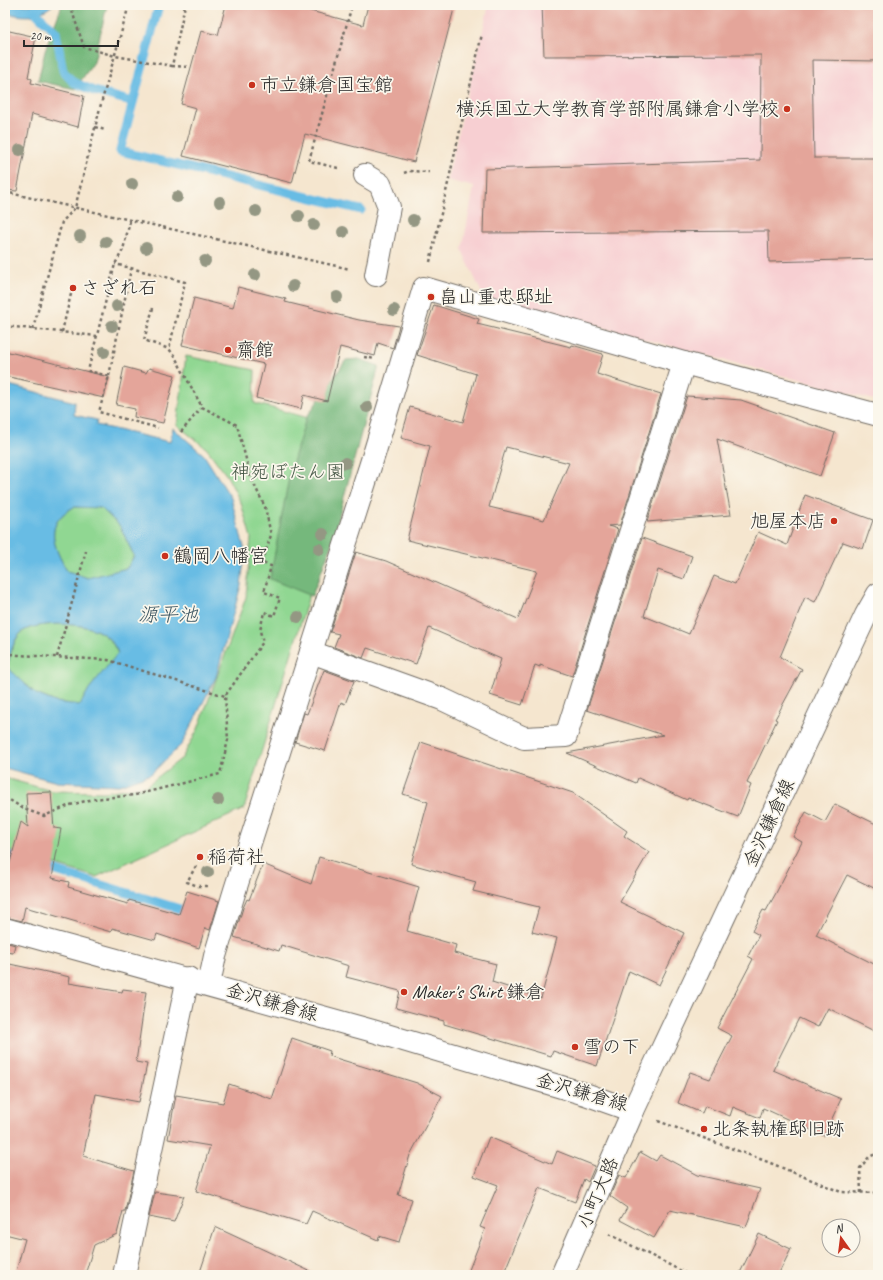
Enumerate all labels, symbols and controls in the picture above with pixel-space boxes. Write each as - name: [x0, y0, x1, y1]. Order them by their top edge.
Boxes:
- scale bar: [24, 22, 118, 48]
- text: 20 m: [30, 28, 52, 44]
- place label: 市立鎌倉国宝館: [260, 73, 393, 97]
- marker: 市立鎌倉国宝館: [247, 80, 257, 90]
- place label: 横浜国立大学教育学部附属鎌倉小学校: [456, 97, 779, 121]
- marker: 横浜国立大学教育学部附属鎌倉小学校: [782, 104, 792, 114]
- place label: さざれ石: [81, 276, 157, 300]
- marker: さざれ石: [68, 283, 78, 293]
- place label: 畠山重忠邸址: [439, 285, 553, 309]
- marker: 畠山重忠邸址: [426, 292, 436, 302]
- place label: 齋館: [236, 338, 274, 362]
- marker: 齋館: [223, 345, 233, 355]
- park label: 神宛ぼたん園: [231, 460, 345, 484]
- place label: 旭屋本店: [750, 509, 826, 533]
- marker: 旭屋本店: [829, 516, 839, 526]
- place label: 鶴岡八幡宮: [173, 544, 268, 568]
- marker: 鶴岡八幡宮: [160, 551, 170, 561]
- water label: 源平池: [138, 602, 199, 627]
- street label: 金沢鎌倉線: [738, 775, 800, 871]
- place label: 稲荷社: [208, 845, 265, 869]
- marker: 稲荷社: [195, 852, 205, 862]
- street label: 金沢鎌倉線: [223, 977, 321, 1027]
- place label: Maker's Shirt 鎌倉: [412, 980, 544, 1004]
- marker: Maker's Shirt 鎌倉: [399, 987, 409, 997]
- place label: 雪の下: [583, 1035, 640, 1059]
- marker: 雪の下: [570, 1042, 580, 1052]
- street label: 金沢鎌倉線: [533, 1067, 631, 1117]
- place label: 北条執権邸旧跡: [712, 1117, 845, 1141]
- marker: 北条執権邸旧跡: [699, 1124, 709, 1134]
- street label: 小町大路: [572, 1153, 624, 1233]
- north arrow: [821, 1218, 861, 1258]
- text: N: [834, 1220, 846, 1236]

